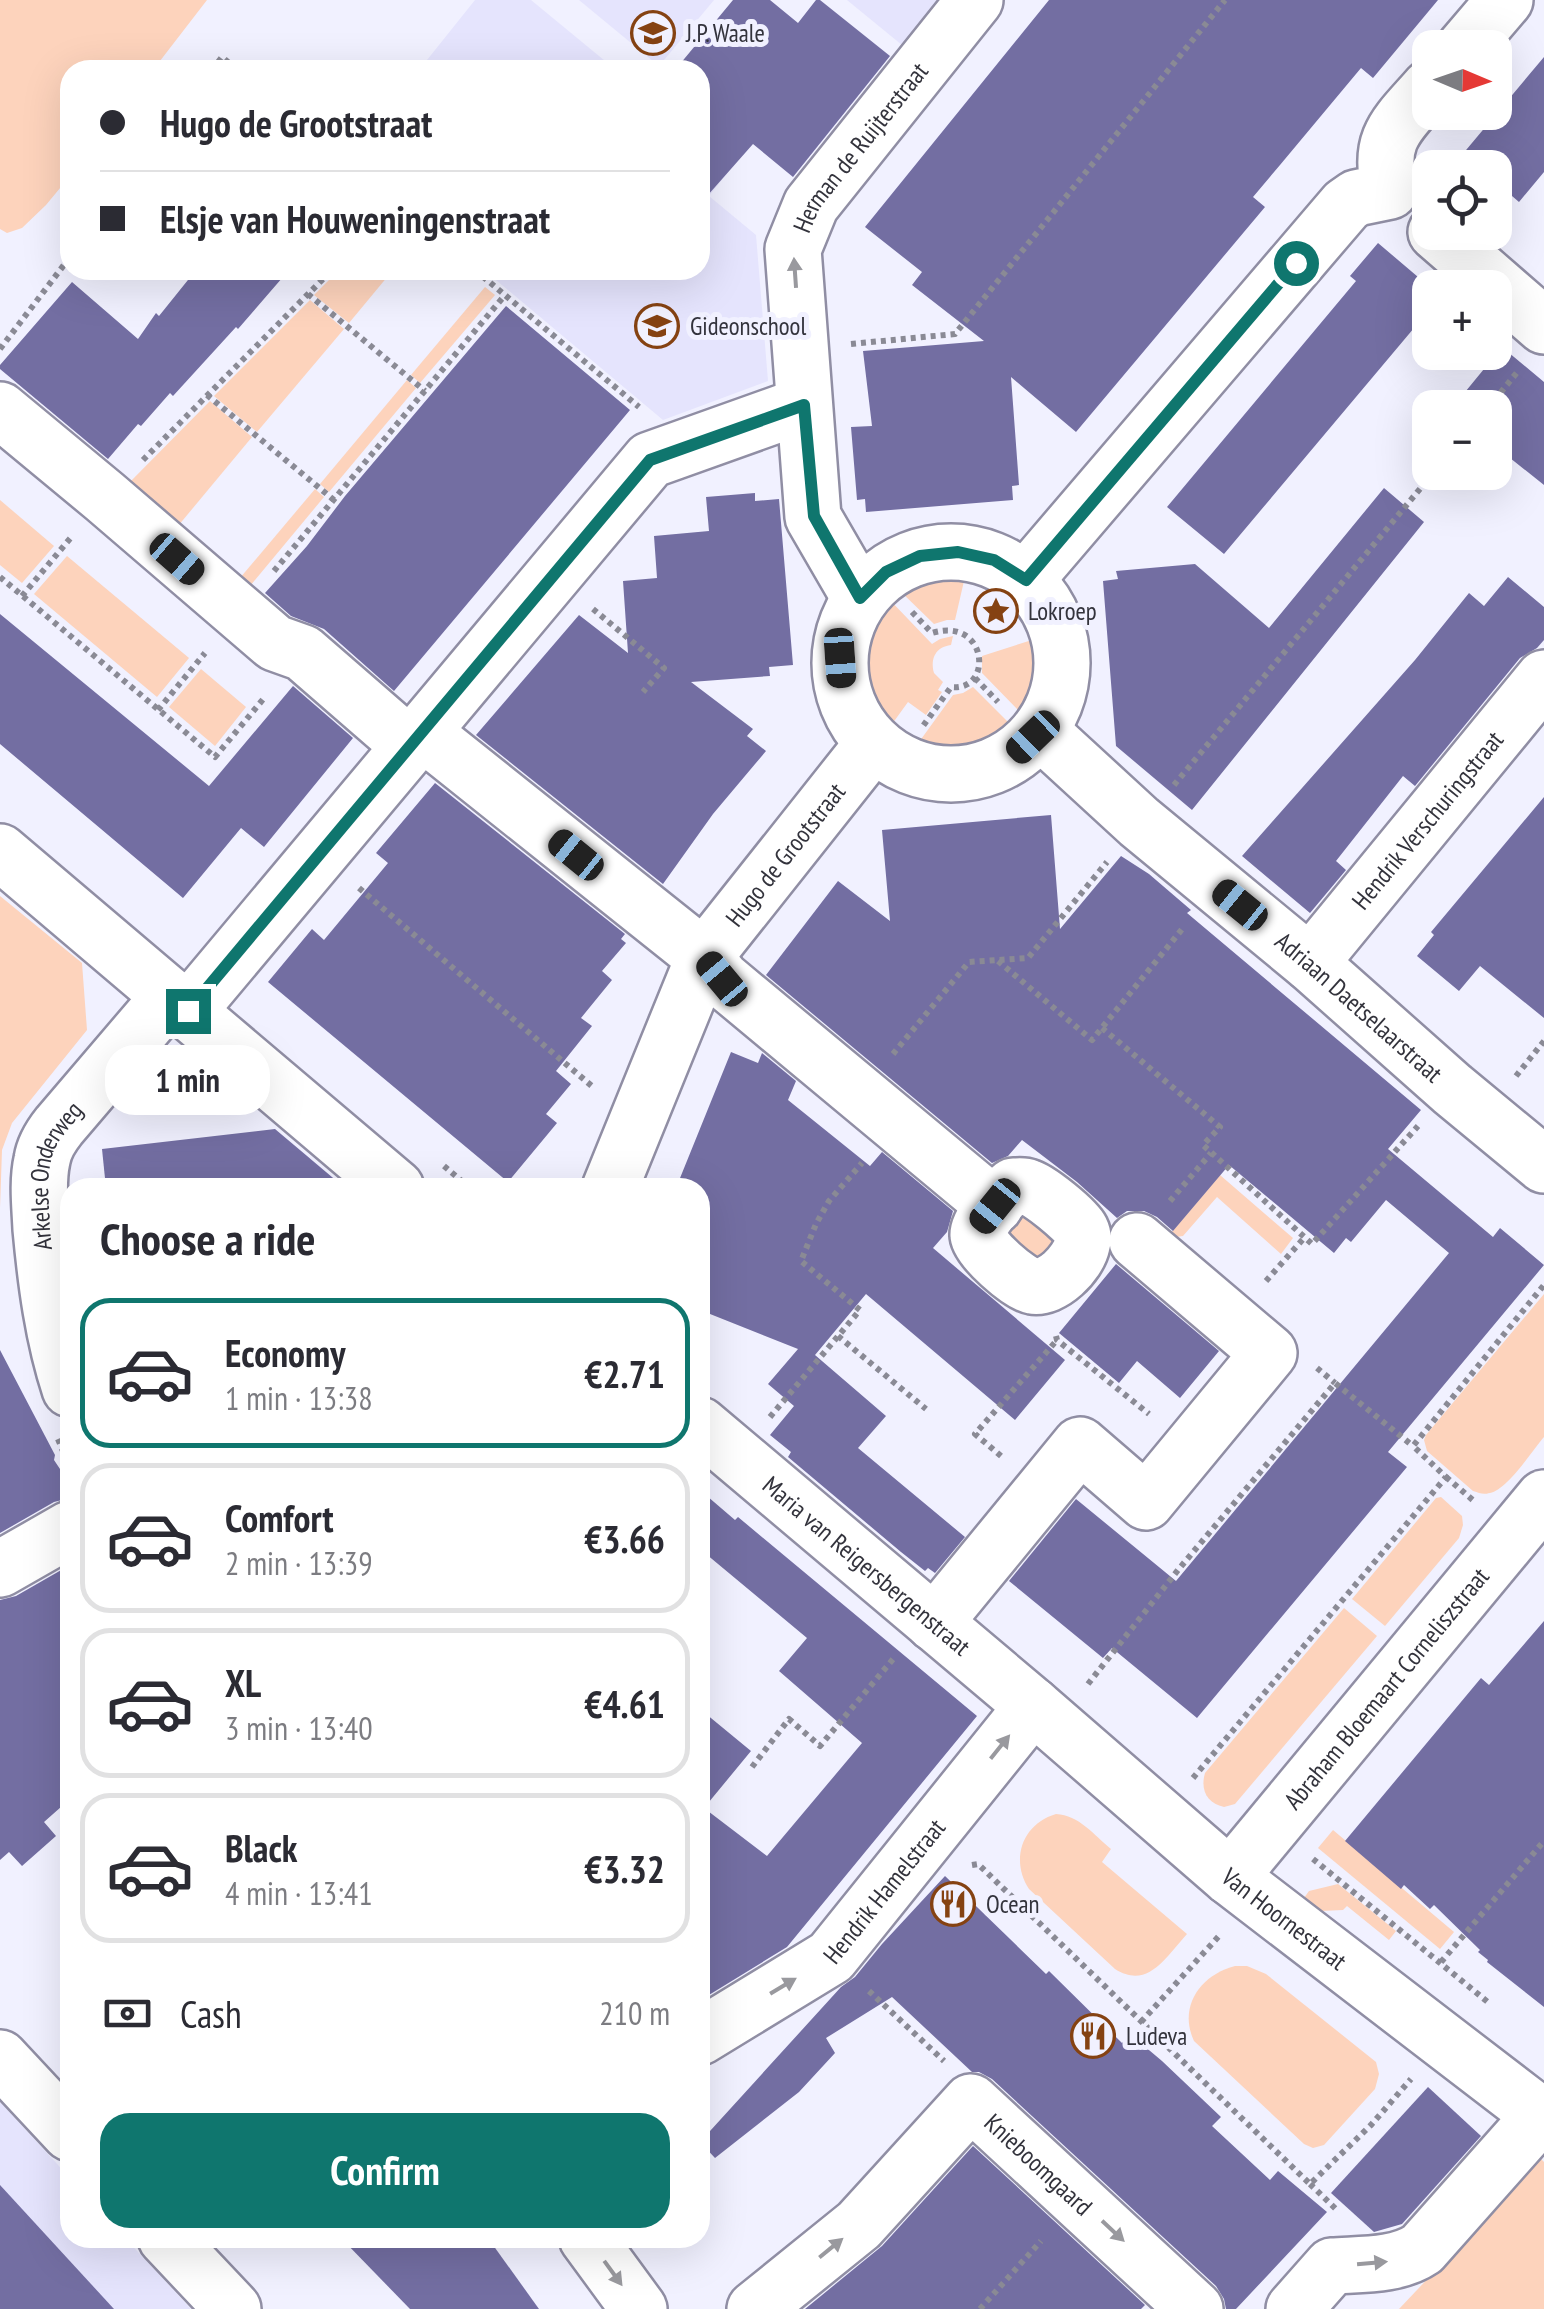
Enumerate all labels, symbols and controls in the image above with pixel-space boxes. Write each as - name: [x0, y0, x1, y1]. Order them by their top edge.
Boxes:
- school or university icon: J.P. Waale: [630, 10, 676, 56]
- place label: J.P. Waale: [685, 17, 765, 49]
- north arrow: [1412, 30, 1512, 130]
- map controls: [1412, 30, 1512, 490]
- street label: Herman de Ruijterstraat: [786, 56, 935, 237]
- text: Hugo de Grootstraat: [160, 98, 432, 147]
- button: locate: [1412, 150, 1512, 250]
- text: Elsje van Houweningenstraat: [160, 194, 550, 243]
- route start: [1274, 241, 1319, 286]
- one-way arrow: [787, 256, 803, 288]
- button: +: [1412, 270, 1512, 370]
- school or university icon: Gideonschool: [634, 303, 680, 349]
- place label: Gideonschool: [690, 310, 806, 342]
- button: −: [1412, 390, 1512, 490]
- car: [145, 528, 209, 590]
- place icon: Lokroep: [973, 588, 1019, 634]
- place label: Lokroep: [1028, 595, 1097, 627]
- car: [823, 627, 857, 689]
- car: [1001, 705, 1065, 769]
- street label: Hendrik Verschuringstraat: [1345, 724, 1510, 916]
- street label: Hugo de Grootstraat: [718, 776, 852, 933]
- car: [543, 824, 609, 886]
- car: [1207, 874, 1273, 936]
- street label: Adriaan Daetselaarstraat: [1269, 925, 1449, 1089]
- car: [691, 946, 753, 1012]
- route end: [166, 989, 211, 1034]
- callout: 1 min: [106, 1046, 270, 1116]
- text: 1 min: [155, 1059, 220, 1101]
- street label: Arkelse Onderweg: [23, 1095, 89, 1252]
- car: [964, 1173, 1026, 1239]
- text: Choose a ride: [100, 1209, 315, 1267]
- icon: car: [105, 1328, 195, 1418]
- text: Economy: [225, 1328, 345, 1377]
- text: €2.71: [584, 1349, 665, 1398]
- text: 1 min · 13:38: [225, 1377, 373, 1419]
- street label: Maria van Reigersbergenstraat: [756, 1469, 977, 1662]
- icon: car: [105, 1493, 195, 1583]
- text: Comfort: [225, 1493, 334, 1542]
- text: €3.66: [584, 1514, 665, 1563]
- text: 2 min · 13:39: [225, 1542, 373, 1584]
- street label: Abraham Bloemaart Corneliszstraat: [1277, 1561, 1496, 1816]
- icon: car: [105, 1658, 195, 1748]
- text: XL: [225, 1658, 261, 1707]
- text: €4.61: [584, 1679, 665, 1728]
- text: 3 min · 13:40: [225, 1707, 373, 1749]
- one-way arrow: [989, 1735, 1010, 1760]
- street label: Hendrik Hamelstraat: [816, 1812, 952, 1970]
- icon: car: [105, 1823, 195, 1913]
- text: Black: [225, 1823, 298, 1872]
- text: €3.32: [584, 1844, 665, 1893]
- street label: Van Hoornestraat: [1214, 1860, 1353, 1977]
- text: 4 min · 13:41: [225, 1872, 373, 1914]
- restaurant icon: Ocean: [930, 1881, 976, 1927]
- place label: Ocean: [986, 1888, 1040, 1920]
- one-way arrow: [769, 1978, 797, 1995]
- icon: cash: [100, 1986, 155, 2041]
- text: Cash: [180, 1989, 242, 2038]
- text: 210 m: [599, 1992, 670, 2034]
- restaurant icon: Ludeva: [1070, 2013, 1116, 2059]
- place label: Ludeva: [1126, 2020, 1187, 2052]
- street label: Knieboomgaard: [978, 2107, 1099, 2222]
- button: Confirm: [100, 2113, 670, 2228]
- one-way arrow: [1100, 2219, 1124, 2242]
- one-way arrow: [818, 2238, 843, 2259]
- one-way arrow: [1356, 2254, 1388, 2270]
- one-way arrow: [603, 2260, 622, 2286]

